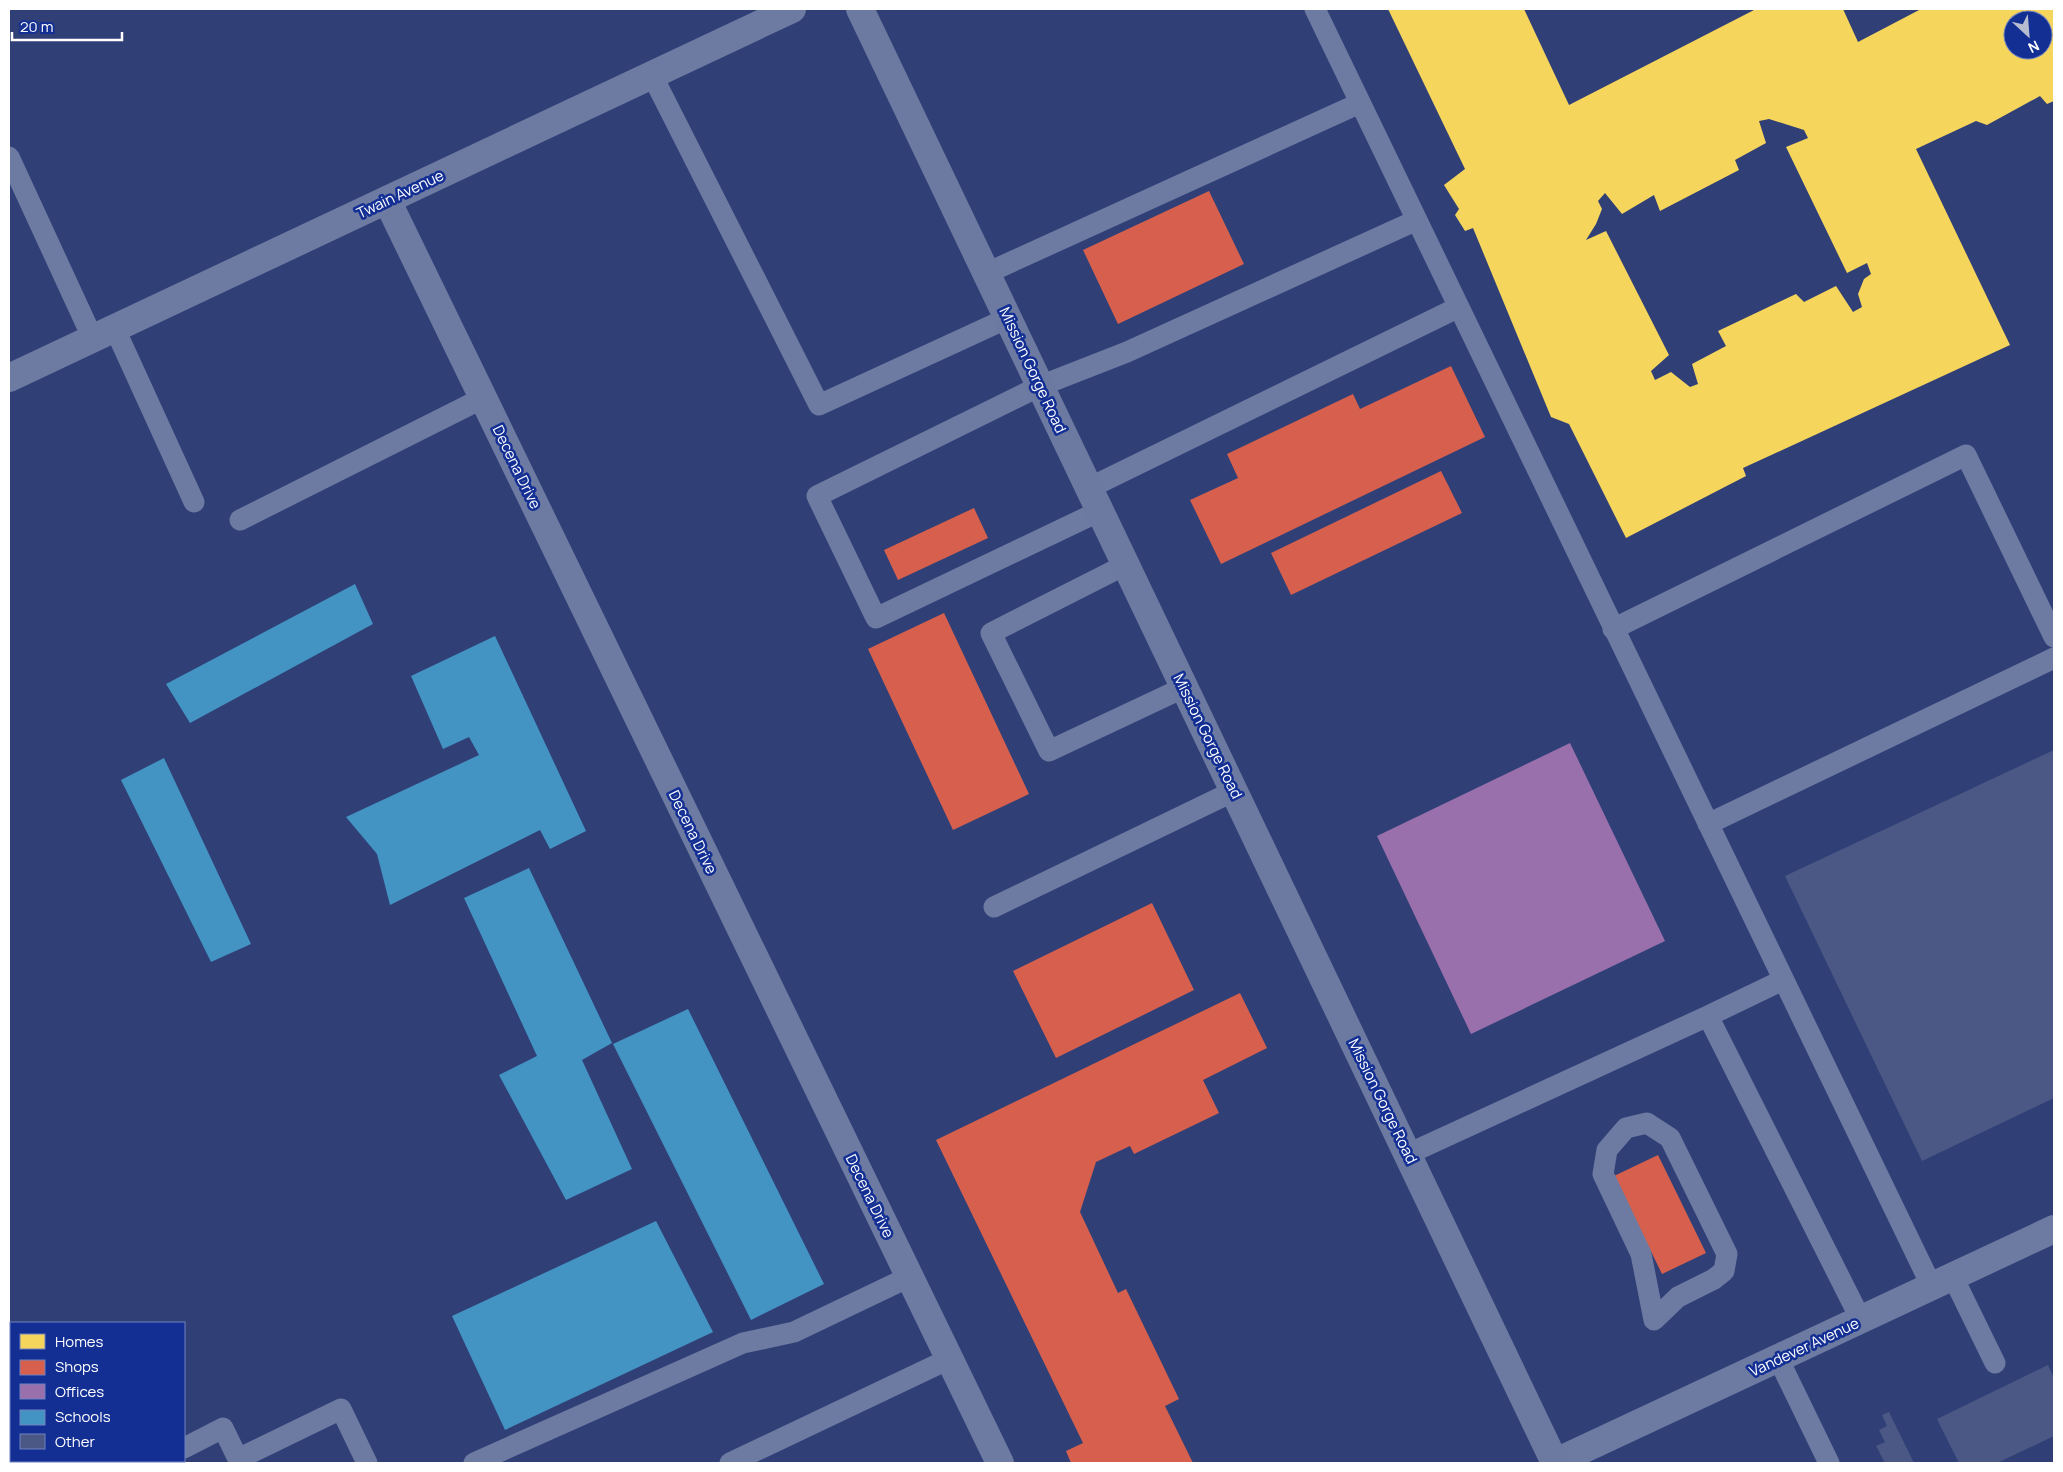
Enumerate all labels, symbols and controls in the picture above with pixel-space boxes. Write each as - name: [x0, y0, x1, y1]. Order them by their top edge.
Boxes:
- scale bar: [12, 10, 122, 42]
- north arrow: [2003, 10, 2053, 60]
- text: 20 m: [20, 16, 53, 37]
- text: N: [2025, 36, 2043, 58]
- street label: Twain Avenue: [353, 164, 447, 223]
- street label: Mission Gorge Road: [995, 304, 1071, 436]
- street label: Decena Drive: [488, 422, 546, 513]
- street label: Mission Gorge Road: [1169, 670, 1247, 802]
- street label: Decena Drive: [664, 787, 722, 878]
- street label: Mission Gorge Road: [1344, 1035, 1422, 1167]
- street label: Decena Drive: [841, 1151, 899, 1242]
- street label: Vandever Avenue: [1746, 1312, 1862, 1382]
- legend: [10, 1322, 185, 1462]
- text: Homes: [55, 1331, 104, 1352]
- text: Shops: [55, 1356, 99, 1377]
- text: Offices: [55, 1381, 104, 1402]
- text: Schools: [55, 1406, 111, 1427]
- text: Other: [55, 1431, 96, 1452]

